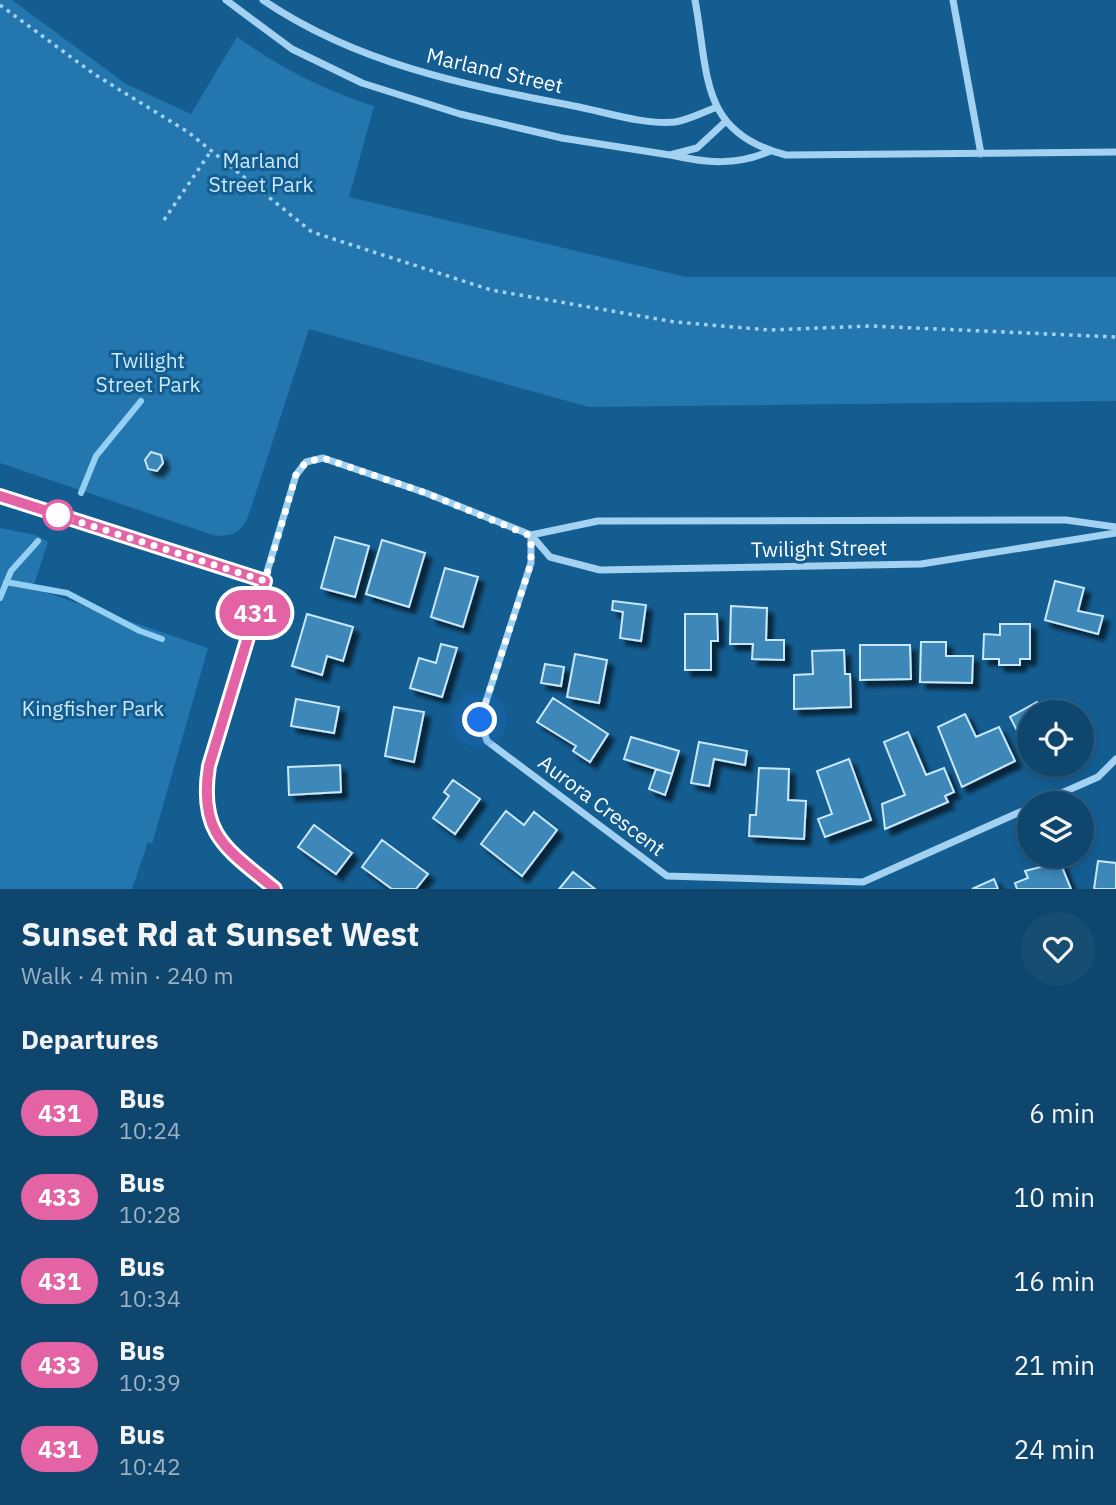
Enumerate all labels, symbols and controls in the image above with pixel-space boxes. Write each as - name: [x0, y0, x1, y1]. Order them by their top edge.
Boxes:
- street label: Marland Street: [424, 41, 566, 99]
- park label: Marland Street Park: [208, 146, 314, 198]
- park label: Twilight Street Park: [95, 346, 201, 398]
- unlabelled marker: [43, 500, 73, 530]
- street label: Twilight Street: [751, 533, 887, 563]
- line badge: 431: [215, 590, 295, 636]
- text: 431: [233, 597, 277, 629]
- park label: Kingfisher Park: [22, 694, 164, 722]
- map controls: [1017, 700, 1094, 868]
- button: locate: [1017, 700, 1094, 777]
- your location: [462, 702, 497, 737]
- street label: Aurora Crescent: [533, 748, 671, 862]
- button: layers: [1017, 791, 1094, 868]
- text: Sunset Rd at Sunset West: [21, 912, 420, 955]
- button: heart: [1021, 912, 1095, 986]
- text: Walk · 4 min · 240 m: [21, 960, 234, 990]
- text: Departures: [21, 1022, 159, 1056]
- text: Bus: [119, 1081, 165, 1115]
- text: 6 min: [1029, 1096, 1095, 1130]
- text: 431: [38, 1097, 81, 1129]
- text: 10:24: [119, 1115, 181, 1145]
- text: Bus: [119, 1165, 165, 1199]
- text: 10 min: [1014, 1180, 1095, 1214]
- text: 433: [38, 1181, 81, 1213]
- text: 10:28: [119, 1199, 181, 1229]
- text: Bus: [119, 1249, 165, 1283]
- text: 16 min: [1014, 1264, 1095, 1298]
- text: 431: [38, 1265, 81, 1297]
- text: 10:34: [119, 1283, 181, 1313]
- text: Bus: [119, 1333, 165, 1367]
- text: 21 min: [1014, 1348, 1095, 1382]
- text: 433: [38, 1349, 81, 1381]
- text: 10:39: [119, 1367, 181, 1397]
- text: Bus: [119, 1417, 165, 1451]
- text: 24 min: [1014, 1432, 1095, 1466]
- text: 431: [38, 1433, 81, 1465]
- text: 10:42: [119, 1451, 181, 1481]

